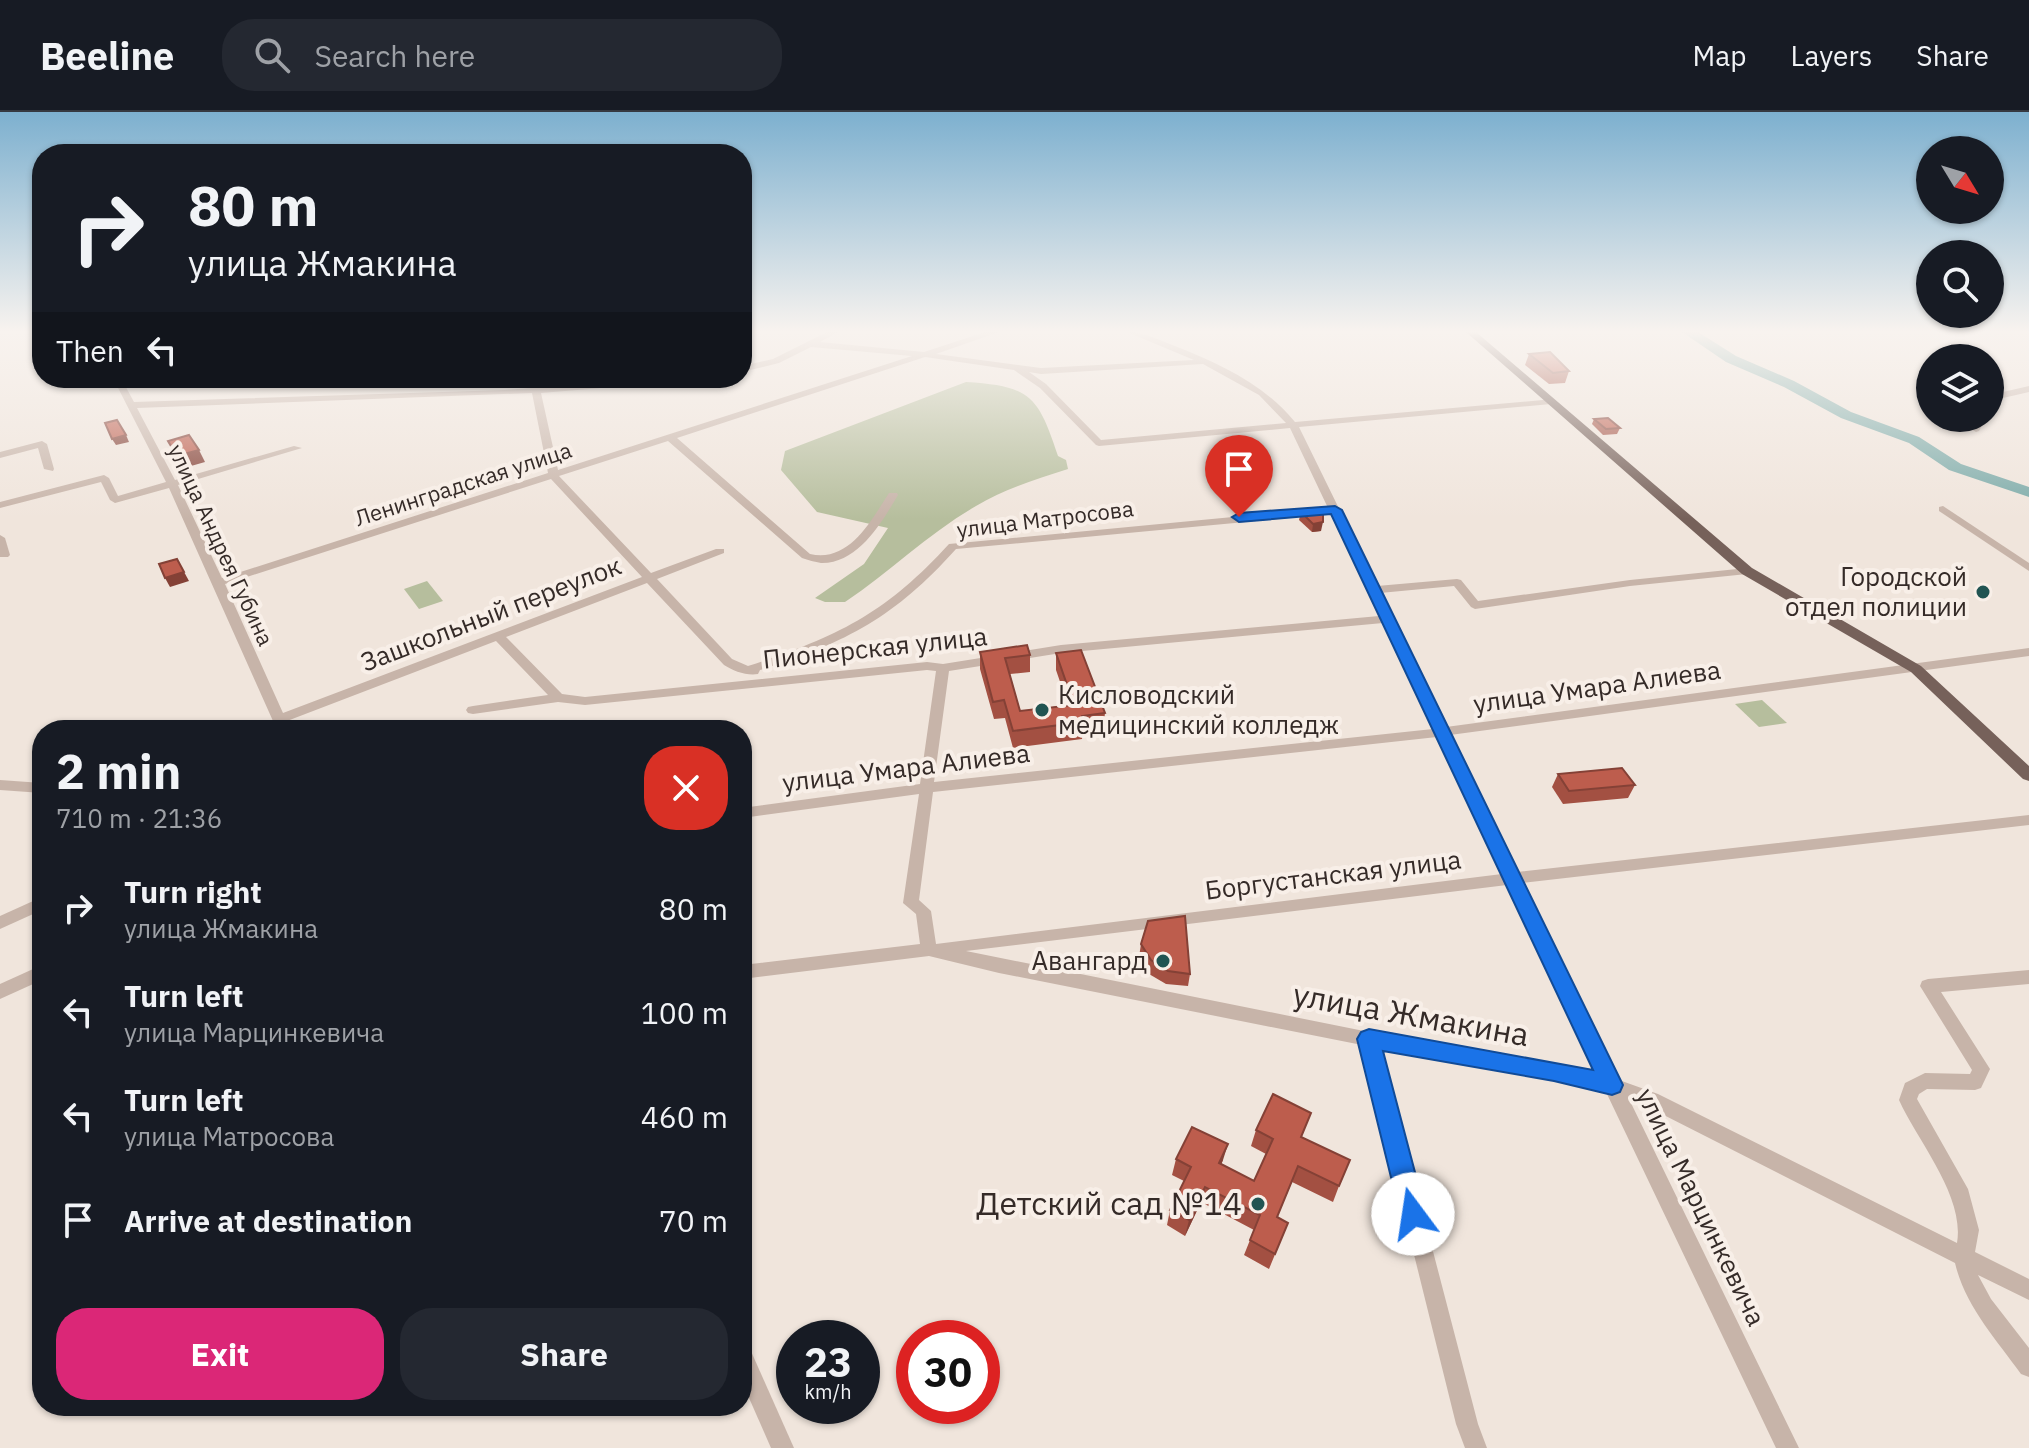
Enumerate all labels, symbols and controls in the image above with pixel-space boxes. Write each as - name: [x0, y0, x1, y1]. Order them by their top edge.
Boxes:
- search box: [222, 19, 782, 91]
- text: Beeline: [40, 31, 174, 80]
- icon: search: [250, 33, 294, 77]
- text: Search here: [314, 36, 475, 75]
- text: Map: [1692, 37, 1746, 74]
- text: Layers: [1790, 37, 1872, 74]
- text: Share: [1916, 37, 1989, 74]
- north arrow: [1916, 136, 2004, 224]
- map controls: [1916, 136, 2004, 432]
- text: 80 m: [188, 169, 318, 241]
- icon: right: [56, 176, 160, 280]
- text: улица Жмакина: [188, 239, 457, 286]
- button: search: [1916, 240, 2004, 328]
- icon: left: [140, 328, 184, 372]
- text: Then: [56, 331, 124, 370]
- button: layers: [1916, 344, 2004, 432]
- street label: Ленинградская улица: [351, 435, 575, 532]
- pin: [1205, 435, 1273, 517]
- street label: улица Андрея Губина: [162, 439, 281, 650]
- icon: arrive: [1217, 447, 1261, 491]
- street label: улица Матросова: [955, 493, 1135, 544]
- street label: Зашкольный переулок: [355, 548, 626, 679]
- place label: Городской отдел полиции: [1785, 559, 1967, 623]
- marker: Городской отдел полиции: [1974, 583, 1992, 601]
- street label: Пионерская улица: [761, 618, 989, 676]
- street label: улица Умара Алиева: [1471, 652, 1723, 720]
- place label: Кисловодский медицинский колледж: [1058, 677, 1339, 741]
- marker: Кисловодский медицинский колледж: [1033, 701, 1051, 719]
- street label: улица Умара Алиева: [780, 735, 1032, 799]
- text: 2 min: [56, 740, 181, 802]
- button: close: [644, 746, 728, 830]
- text: 710 m · 21:36: [56, 801, 222, 835]
- street label: Боргустанская улица: [1203, 841, 1463, 907]
- text: Turn right: [124, 872, 262, 911]
- icon: right: [56, 886, 100, 930]
- text: 80 m: [659, 889, 728, 928]
- text: улица Жмакина: [124, 911, 318, 945]
- place label: Авангард: [1031, 943, 1147, 977]
- marker: Авангард: [1154, 952, 1172, 970]
- street label: улица Жмакина: [1290, 973, 1532, 1055]
- text: Turn left: [124, 976, 243, 1015]
- icon: left: [56, 990, 100, 1034]
- text: 100 m: [641, 993, 728, 1032]
- text: улица Марцинкевича: [124, 1015, 384, 1049]
- text: Turn left: [124, 1080, 243, 1119]
- street label: улица Марцинкевича: [1630, 1082, 1774, 1331]
- icon: left: [56, 1094, 100, 1138]
- text: 460 m: [641, 1097, 728, 1136]
- text: улица Матросова: [124, 1119, 334, 1153]
- position arrow: [1371, 1172, 1455, 1256]
- place label: Детский сад №14: [976, 1182, 1242, 1224]
- marker: Детский сад №14: [1249, 1195, 1267, 1213]
- icon: arrive: [56, 1198, 100, 1242]
- text: Arrive at destination: [124, 1201, 412, 1240]
- text: 70 m: [659, 1201, 728, 1240]
- button: Exit: [56, 1308, 384, 1400]
- button: Share: [400, 1308, 728, 1400]
- speed limit sign: 30: [896, 1320, 1000, 1424]
- text: 23: [804, 1336, 852, 1388]
- text: km/h: [804, 1378, 852, 1405]

